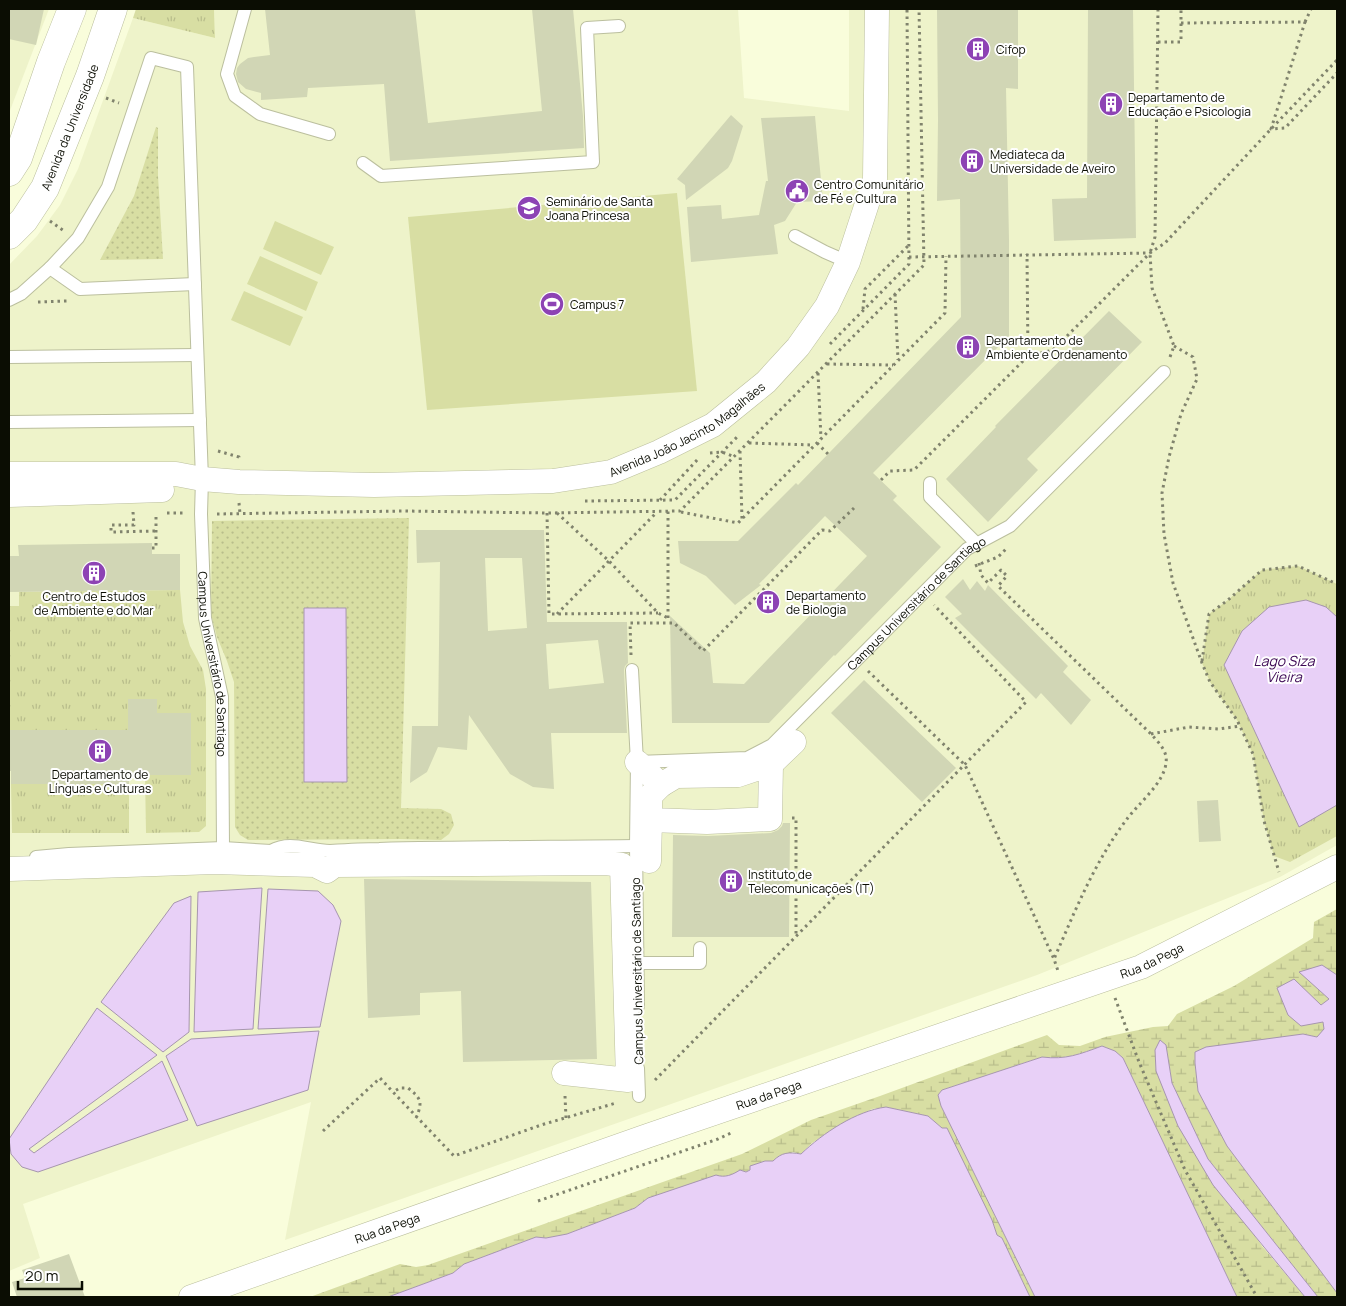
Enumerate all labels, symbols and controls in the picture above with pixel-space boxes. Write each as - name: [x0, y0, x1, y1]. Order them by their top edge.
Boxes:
- building icon: Cifop: [965, 36, 991, 62]
- place label: Cifop: [996, 41, 1026, 58]
- street label: Avenida da Universidade: [36, 62, 102, 193]
- place label: Departamento de Educação e Psicologia: [1128, 89, 1251, 120]
- building icon: Departamento de Educação e Psicologia: [1098, 91, 1124, 117]
- place label: Mediateca da Universidade de Aveiro: [990, 146, 1115, 177]
- building icon: Mediateca da Universidade de Aveiro: [959, 148, 985, 174]
- place label: Centro Comunitário de Fé e Cultura: [814, 176, 924, 207]
- public building icon: Centro Comunitário de Fé e Cultura: [784, 178, 810, 204]
- place label: Seminário de Santa Joana Princesa: [546, 193, 653, 224]
- school or university icon: Seminário de Santa Joana Princesa: [516, 195, 542, 221]
- sports icon: Campus 7: [539, 291, 565, 317]
- place label: Campus 7: [570, 296, 624, 313]
- place label: Departamento de Ambiente e Ordenamento: [986, 332, 1127, 363]
- building icon: Departamento de Ambiente e Ordenamento: [955, 334, 981, 360]
- street label: Avenida João Jacinto Magalhães: [606, 378, 768, 480]
- street label: Campus Universitário de Santiago: [843, 532, 989, 674]
- building icon: Centro de Estudos de Ambiente e do Mar: [81, 560, 107, 586]
- street label: Campus Universitário de Santiago: [195, 571, 231, 757]
- place label: Departamento de Biologia: [786, 587, 866, 618]
- place label: Centro de Estudos de Ambiente e do Mar: [34, 588, 154, 619]
- building icon: Departamento de Biologia: [755, 589, 781, 615]
- water label: Lago Siza Vieira: [1254, 651, 1316, 686]
- building icon: Departamento de Línguas e Culturas: [87, 738, 113, 764]
- place label: Departamento de Línguas e Culturas: [49, 766, 151, 797]
- place label: Instituto de Telecomunicações (IT): [748, 866, 875, 897]
- building icon: Instituto de Telecomunicações (IT): [718, 868, 744, 894]
- street label: Campus Universitário de Santiago: [627, 877, 647, 1065]
- street label: Rua da Pega: [1118, 938, 1186, 982]
- street label: Rua da Pega: [734, 1075, 803, 1113]
- street label: Rua da Pega: [352, 1208, 422, 1247]
- scale bar: [18, 1258, 81, 1290]
- text: 20 m: [25, 1265, 58, 1286]

